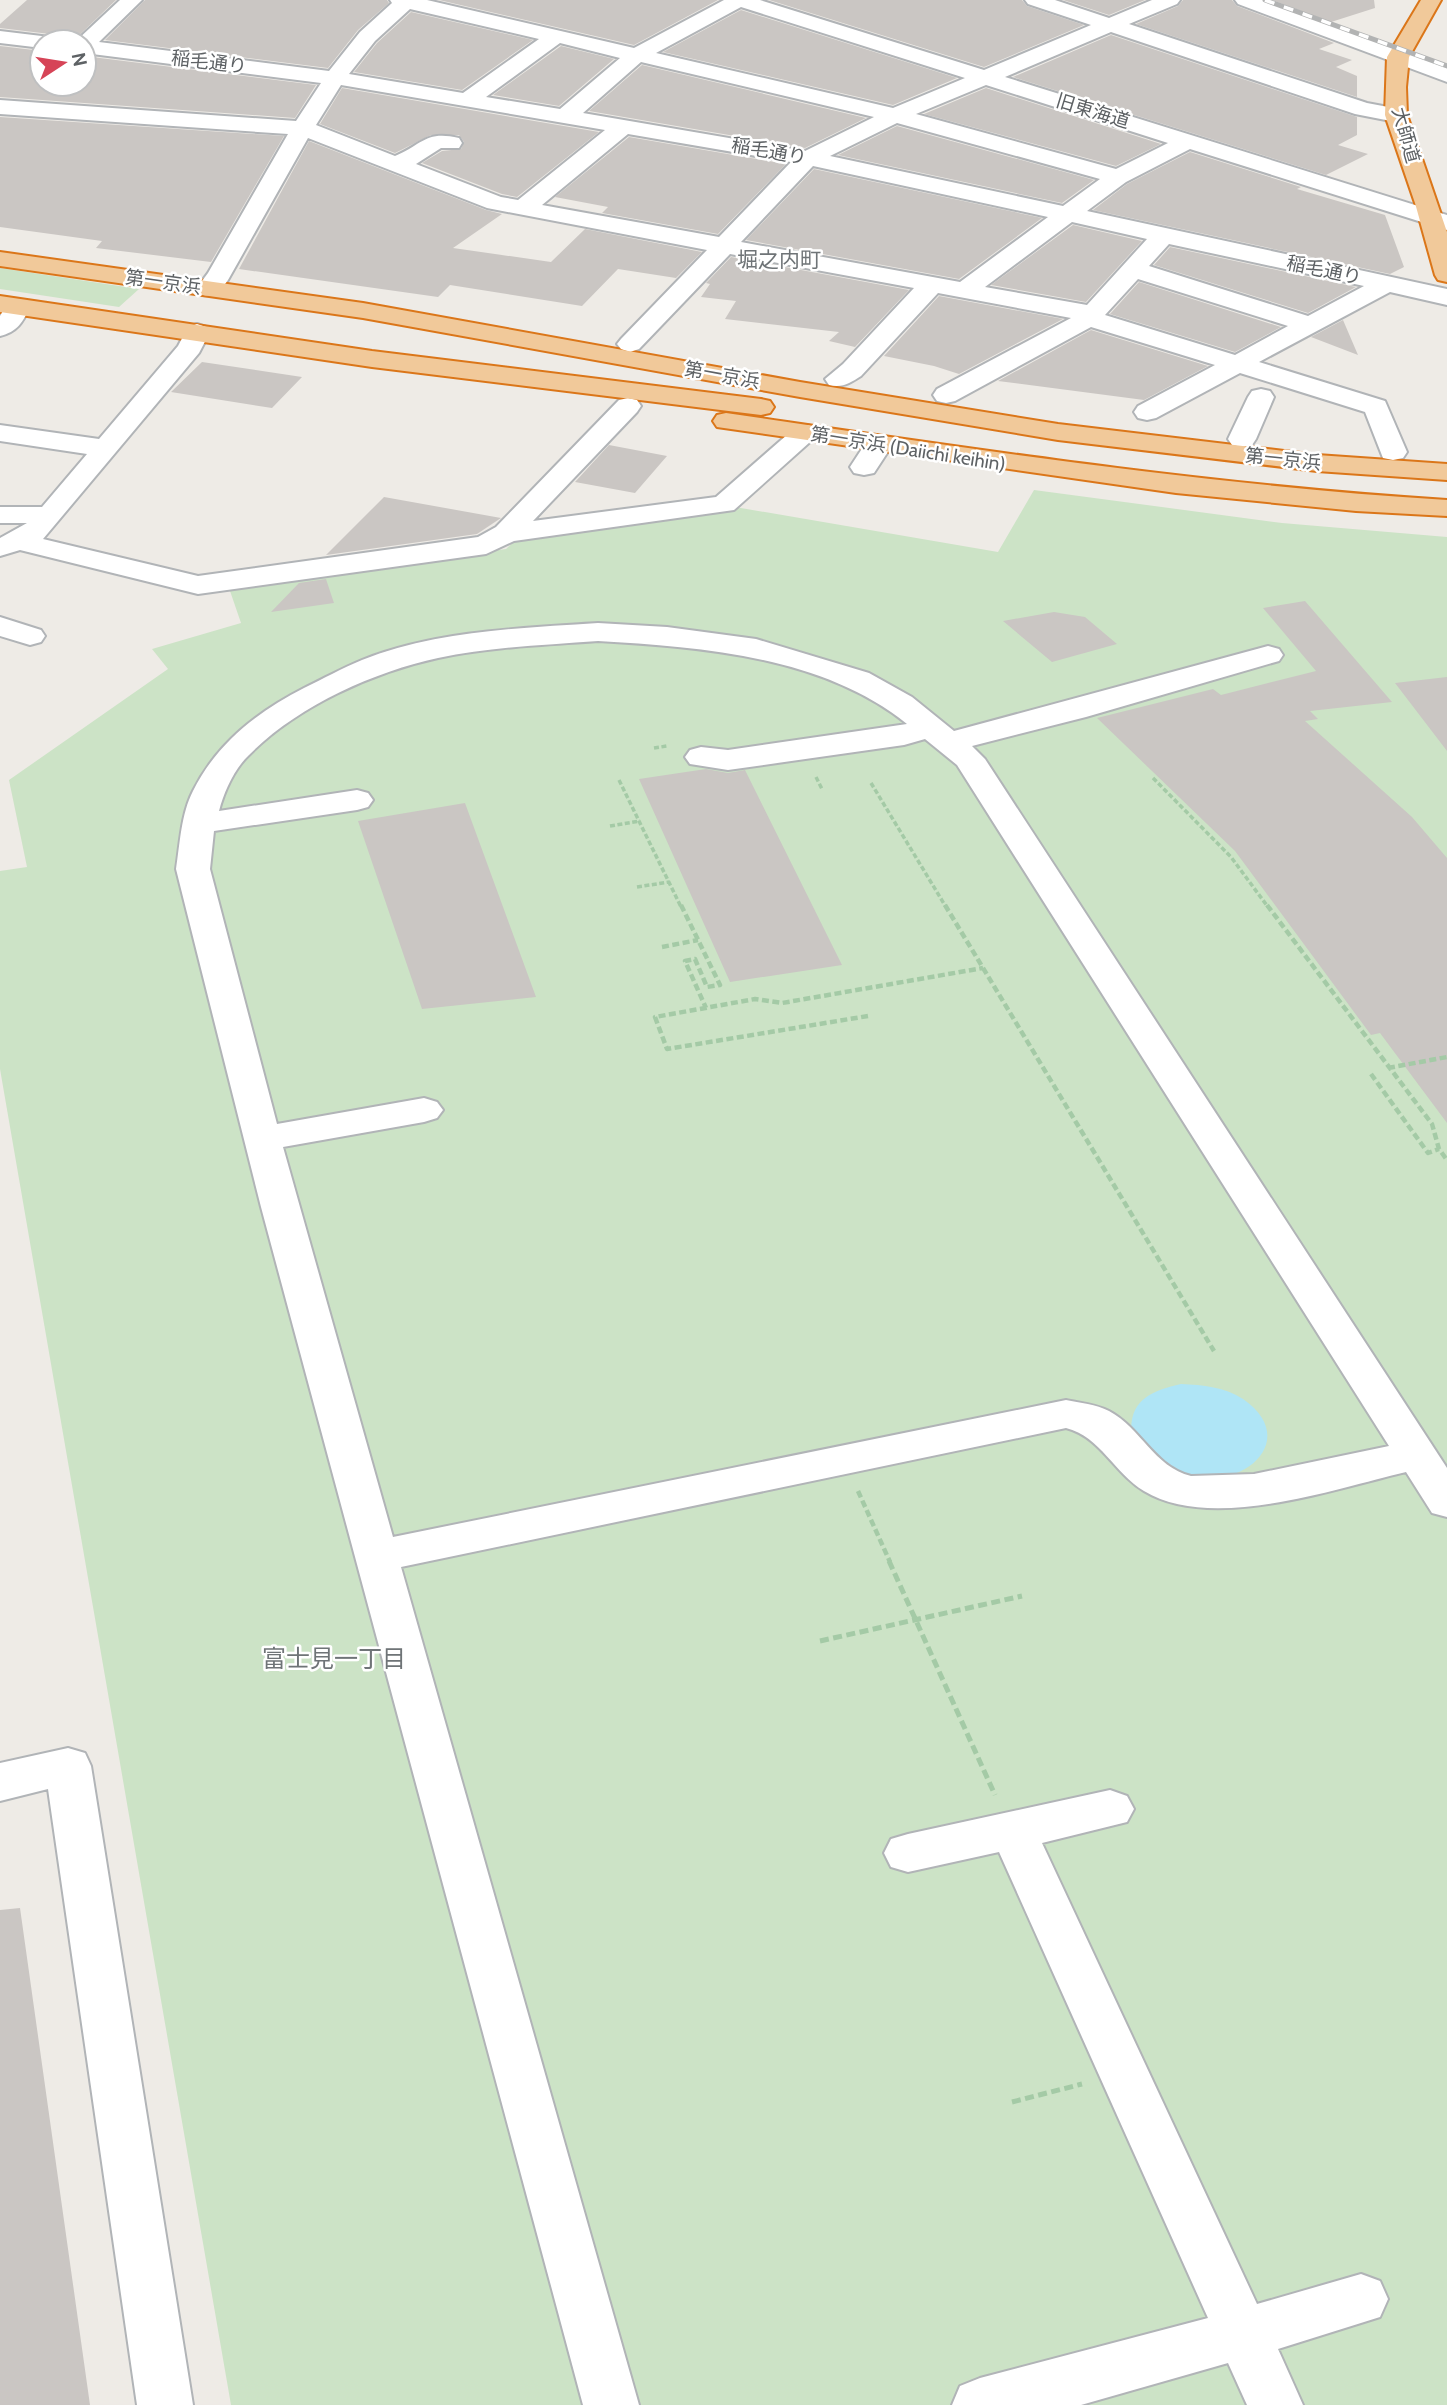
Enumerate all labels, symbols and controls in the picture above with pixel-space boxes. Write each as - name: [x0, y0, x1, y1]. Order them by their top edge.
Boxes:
- north arrow: [28, 28, 98, 98]
- street label: 稲毛通り: [170, 46, 248, 78]
- text: N: [66, 51, 92, 69]
- street label: 旧東海道: [1053, 89, 1133, 133]
- street label: 大師道: [1387, 104, 1425, 166]
- street label: 稲毛通り: [730, 133, 808, 169]
- district label: 堀之内町: [737, 247, 821, 272]
- street label: 稲毛通り: [1284, 251, 1364, 289]
- street label: 第一京浜: [124, 265, 202, 299]
- street label: 第一京浜: [683, 357, 761, 393]
- street label: 第一京浜 (Daiichi keihin): [809, 422, 1007, 476]
- street label: 第一京浜: [1244, 444, 1322, 474]
- district label: 富士見一丁目: [262, 1644, 406, 1673]

